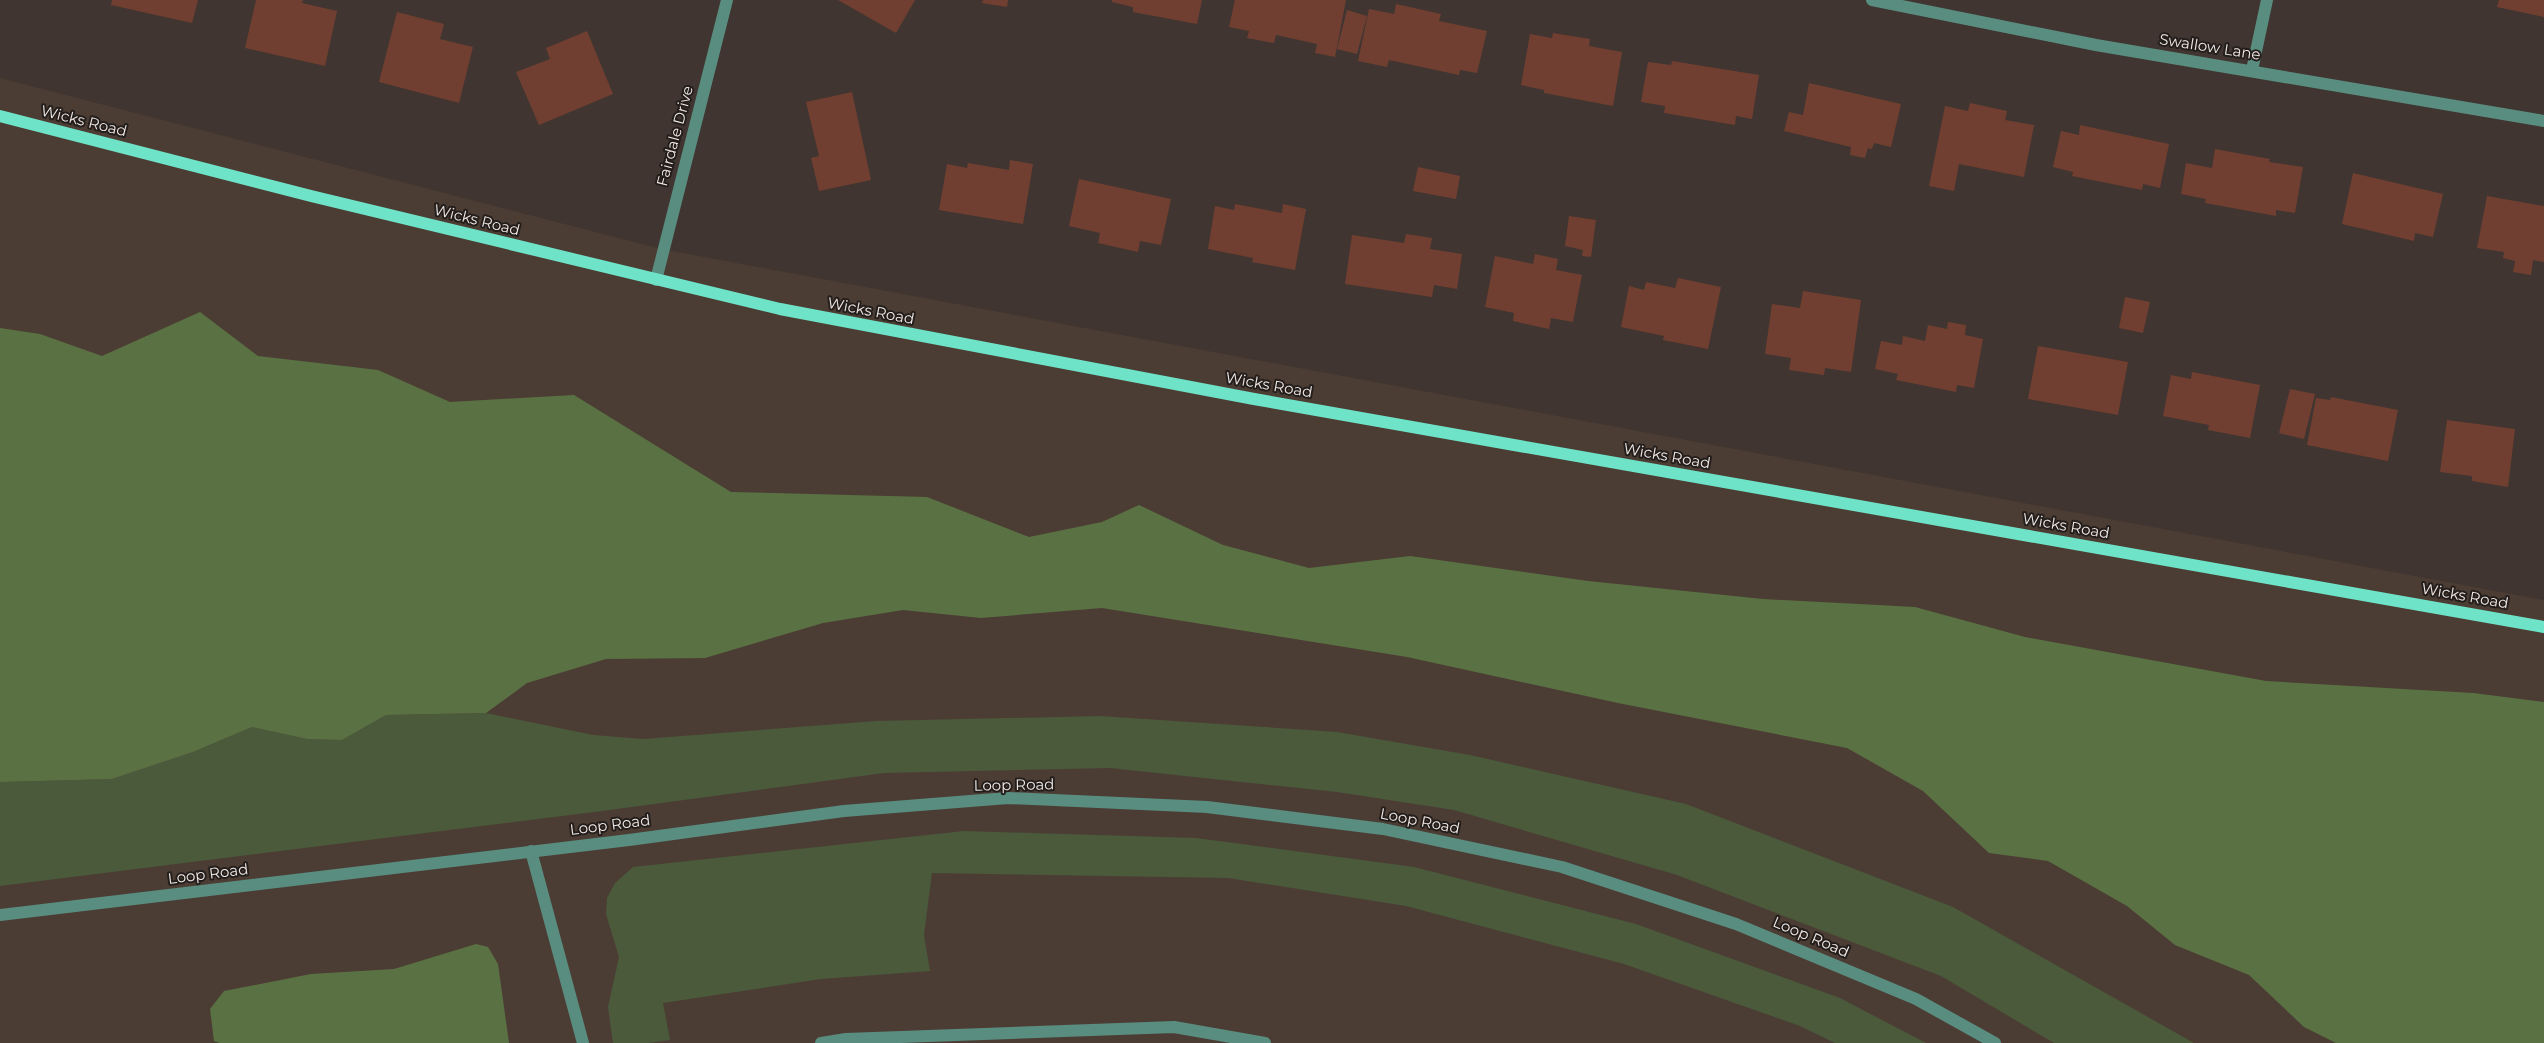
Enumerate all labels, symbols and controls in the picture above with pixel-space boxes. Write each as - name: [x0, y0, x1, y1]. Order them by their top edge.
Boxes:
- street label: Swallow Lane: [2158, 29, 2262, 64]
- street label: Fairdale Drive: [652, 84, 697, 188]
- street label: Wicks Road: [39, 101, 129, 140]
- street label: Wicks Road: [432, 200, 522, 239]
- street label: Wicks Road: [826, 293, 916, 328]
- street label: Wicks Road: [1224, 368, 1314, 402]
- street label: Wicks Road: [1622, 439, 1712, 473]
- street label: Wicks Road: [2021, 509, 2111, 543]
- street label: Wicks Road: [2420, 579, 2510, 613]
- street label: Loop Road: [973, 774, 1055, 795]
- street label: Loop Road: [1379, 803, 1462, 838]
- street label: Loop Road: [569, 810, 651, 839]
- street label: Loop Road: [167, 859, 249, 888]
- street label: Loop Road: [1770, 912, 1852, 961]

